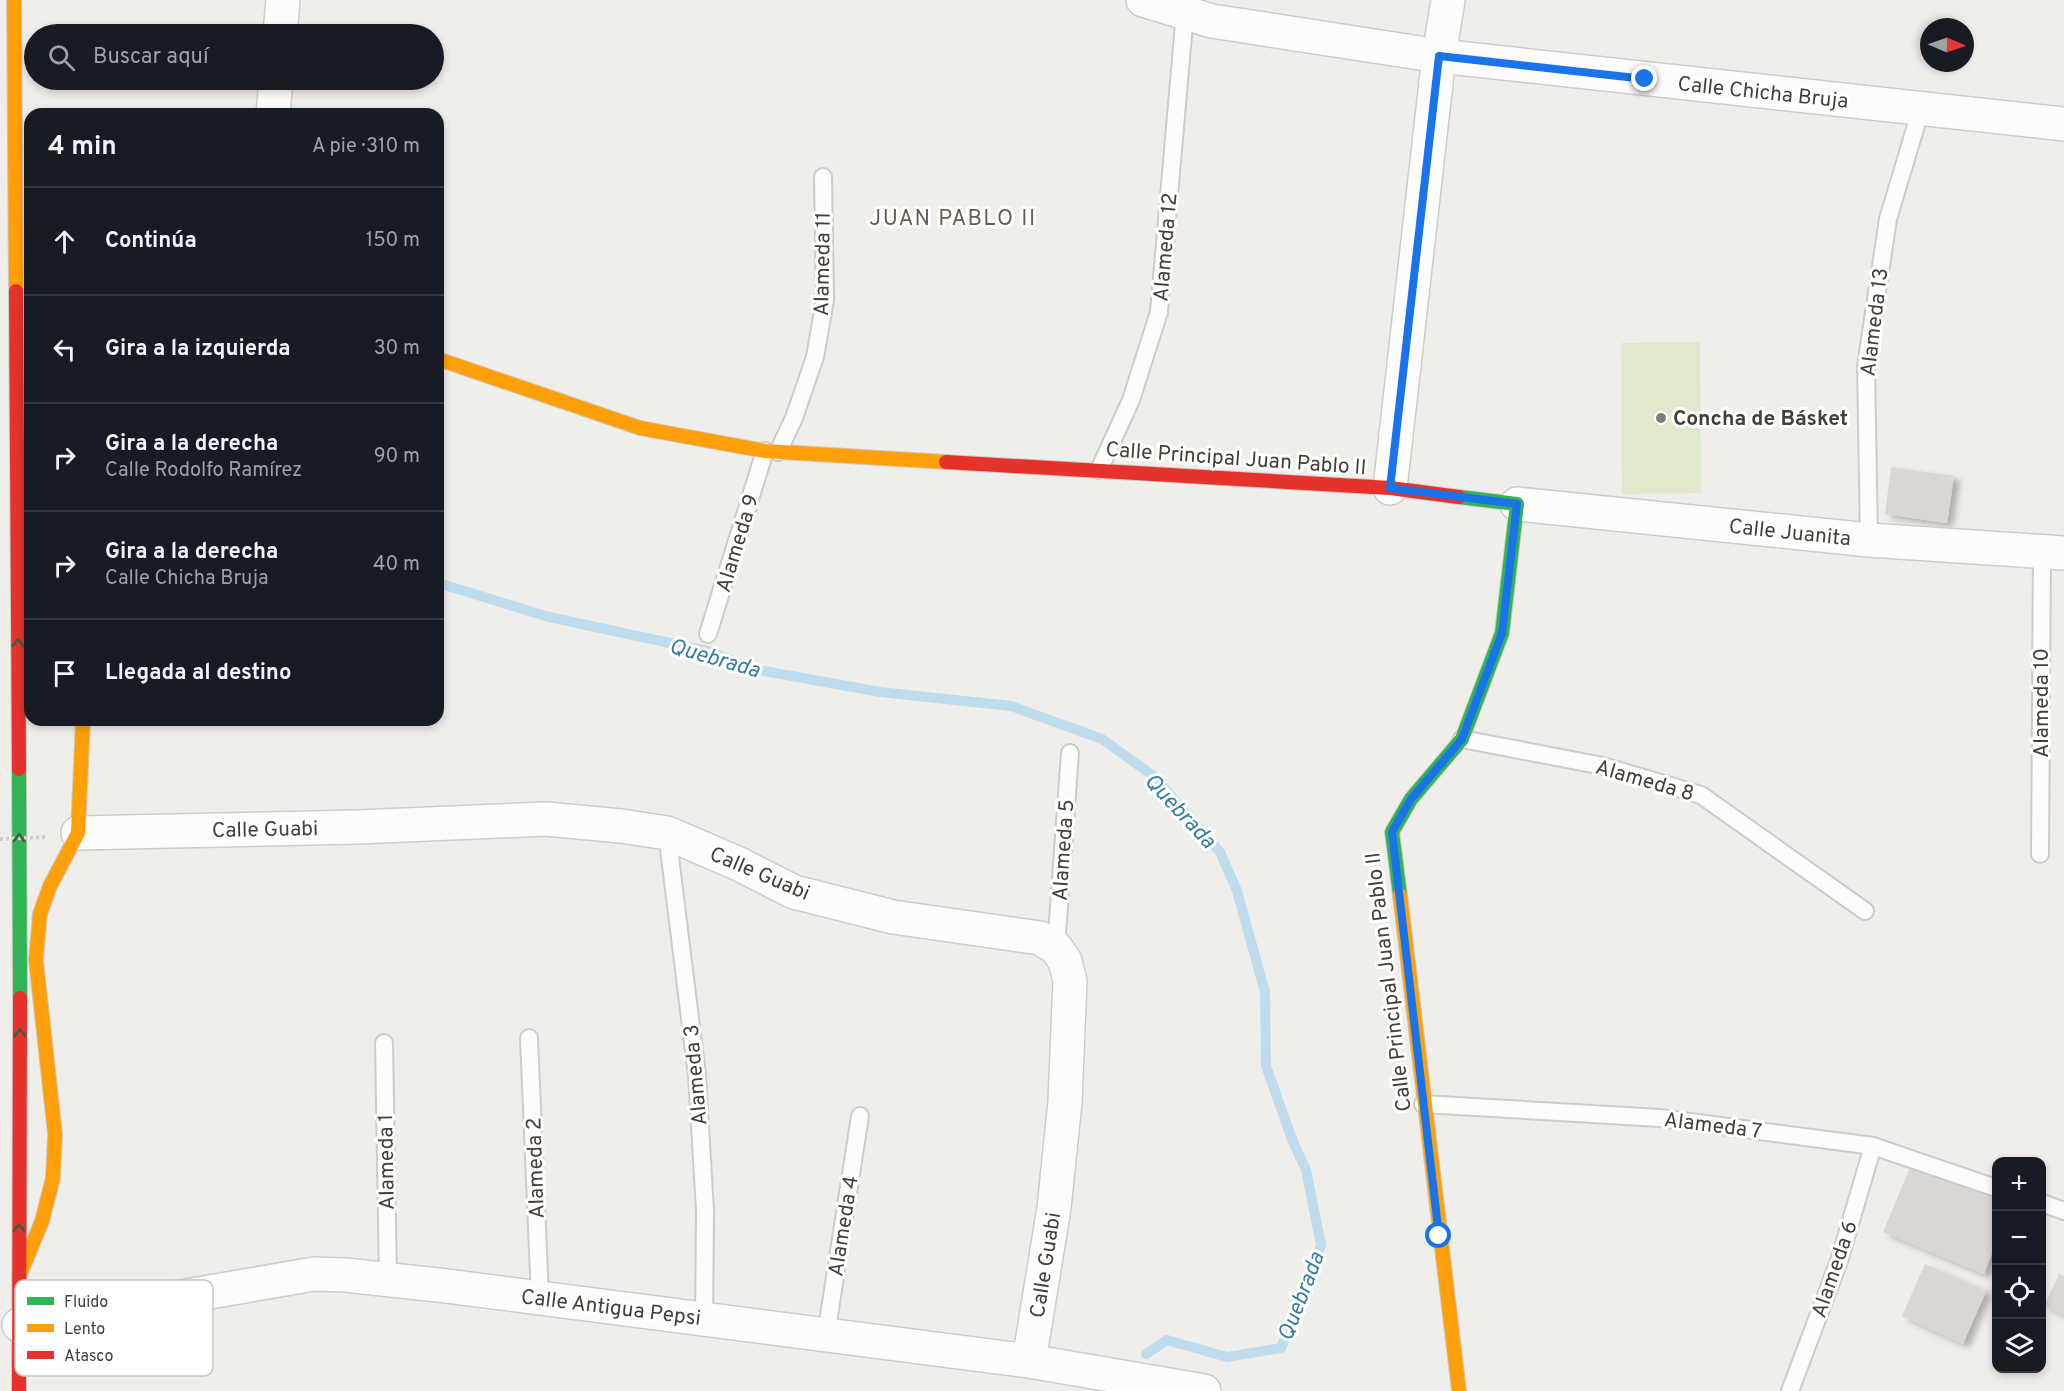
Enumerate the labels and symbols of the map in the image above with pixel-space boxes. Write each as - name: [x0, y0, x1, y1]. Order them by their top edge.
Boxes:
- north arrow: [1920, 18, 1974, 72]
- route end: [1631, 65, 1657, 91]
- street label: Calle Chicha Bruja: [1676, 71, 1850, 116]
- street label: Alameda 12: [1148, 191, 1185, 303]
- district label: JUAN PABLO II: [869, 206, 1037, 233]
- street label: Alameda 11: [809, 212, 838, 316]
- street label: Alameda 13: [1855, 266, 1896, 378]
- place label: Concha de Básket: [1673, 406, 1848, 433]
- marker: Concha de Básket: [1654, 411, 1668, 425]
- street label: Calle Principal Juan Pablo II: [1105, 437, 1367, 482]
- street label: Alameda 9: [711, 491, 766, 596]
- street label: Calle Juanita: [1727, 514, 1852, 553]
- water label: Quebrada: [666, 634, 763, 685]
- one-way arrow: [12, 638, 24, 647]
- street label: Alameda 10: [2029, 648, 2056, 758]
- street label: Alameda 8: [1592, 754, 1697, 808]
- water label: Quebrada: [1138, 768, 1221, 855]
- street label: Alameda 5: [1047, 798, 1082, 902]
- street label: Calle Guabi: [212, 816, 318, 845]
- one-way arrow: [13, 833, 25, 842]
- street label: Calle Guabi: [705, 841, 814, 908]
- street label: Calle Principal Juan Pablo II: [1360, 851, 1419, 1113]
- street label: Alameda 3: [679, 1023, 714, 1127]
- one-way arrow: [14, 1028, 26, 1037]
- street label: Alameda 7: [1662, 1107, 1764, 1146]
- street label: Alameda 1: [373, 1114, 402, 1210]
- street label: Alameda 2: [521, 1117, 552, 1219]
- street label: Alameda 4: [823, 1174, 866, 1279]
- street label: Calle Guabi: [1025, 1211, 1068, 1320]
- street label: Alameda 6: [1806, 1217, 1865, 1322]
- route start: [1425, 1222, 1451, 1248]
- one-way arrow: [13, 1223, 25, 1232]
- water label: Quebrada: [1273, 1248, 1332, 1345]
- legend: [15, 1280, 213, 1376]
- street label: Calle Antigua Pepsi: [519, 1284, 702, 1333]
- text: Fluido: [64, 1293, 108, 1313]
- text: Lento: [64, 1320, 105, 1340]
- text: Atasco: [64, 1347, 113, 1367]

